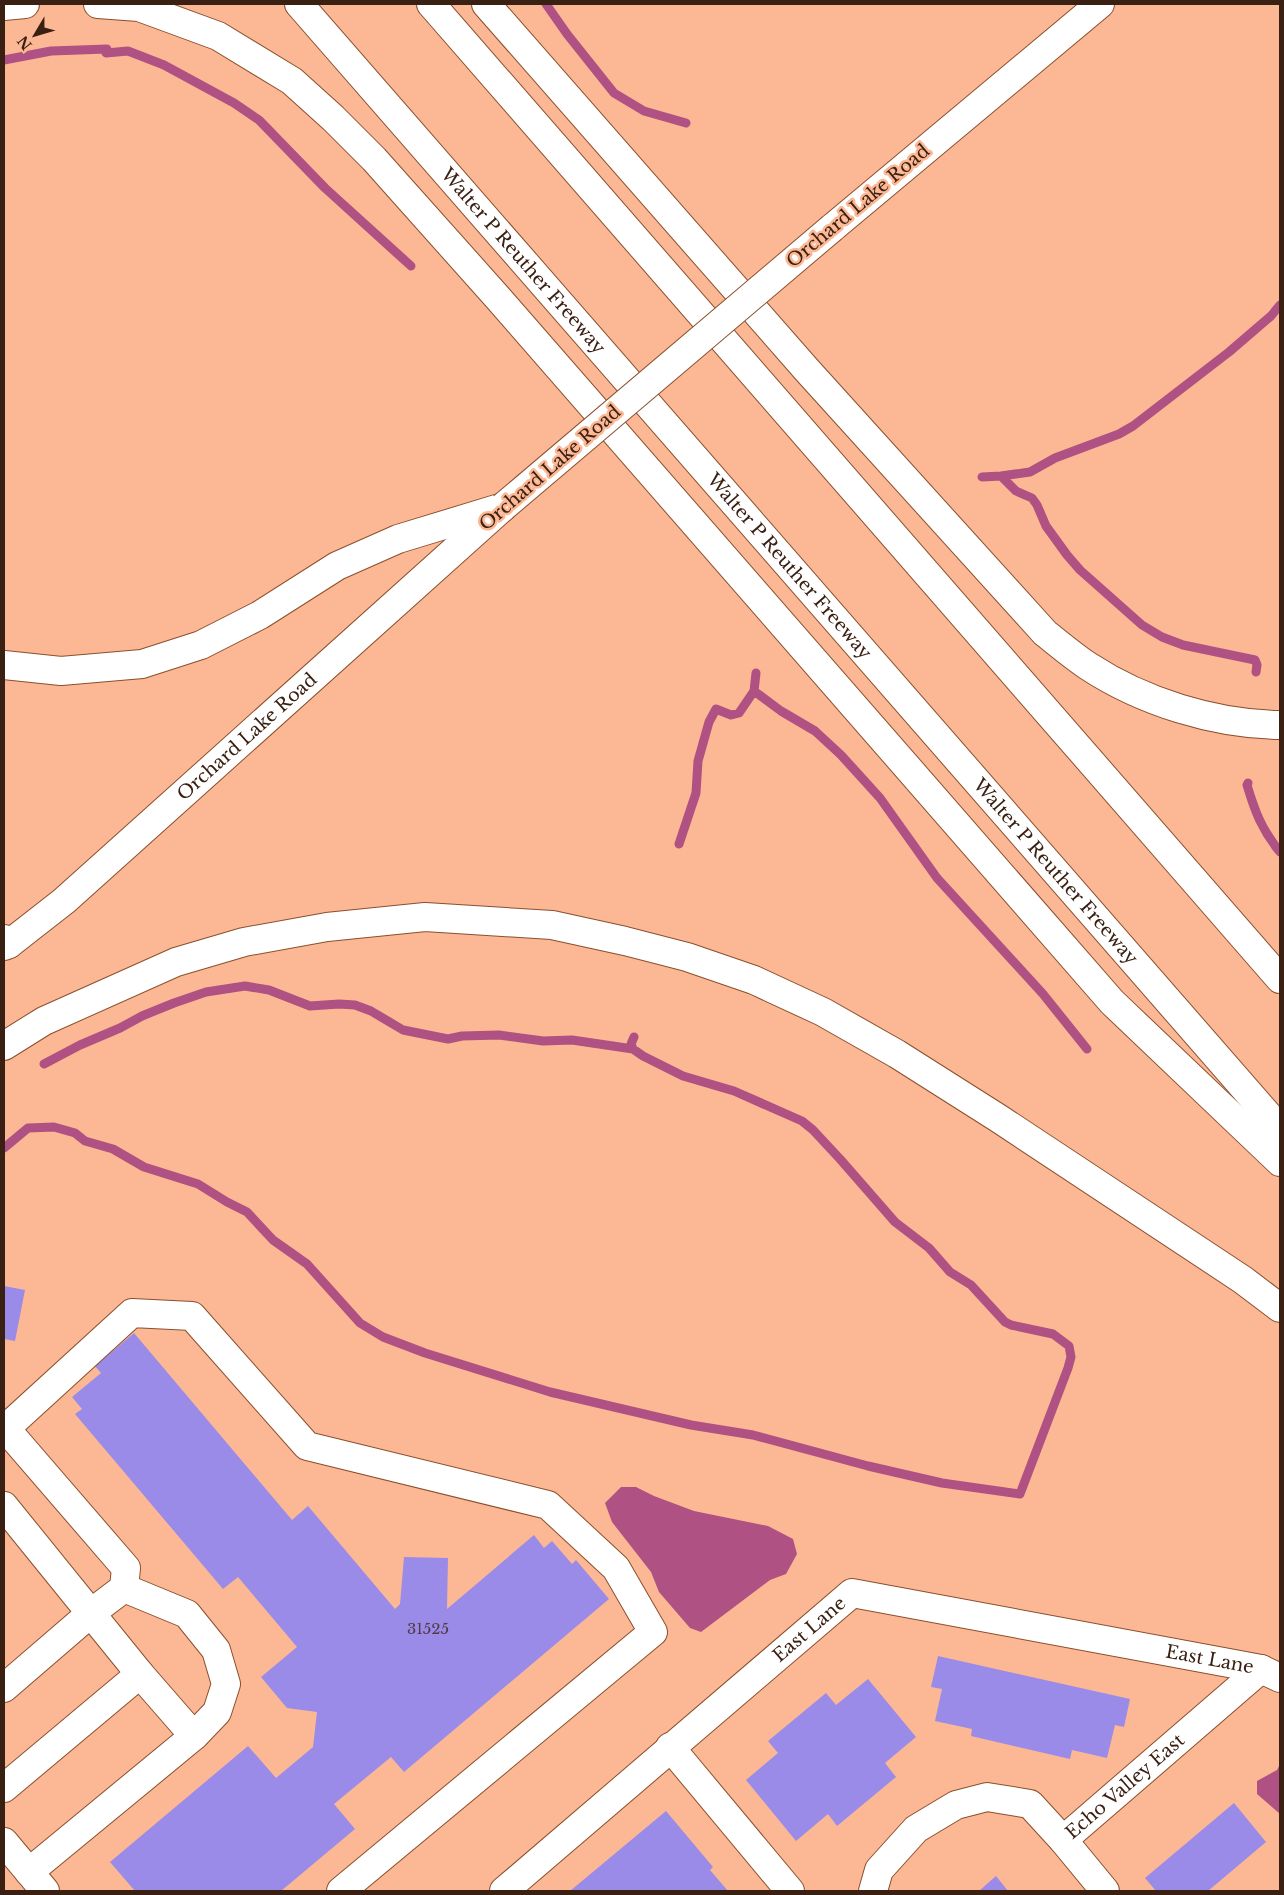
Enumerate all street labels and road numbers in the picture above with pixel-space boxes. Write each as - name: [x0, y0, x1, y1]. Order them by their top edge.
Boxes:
- street label: Orchard Lake Road: [782, 140, 934, 272]
- street label: Walter P Reuther Freeway: [436, 163, 610, 359]
- street label: Orchard Lake Road: [475, 401, 625, 535]
- street label: Walter P Reuther Freeway: [702, 468, 876, 664]
- street label: Orchard Lake Road: [173, 668, 321, 805]
- street label: Walter P Reuther Freeway: [968, 773, 1143, 969]
- street label: East Lane: [768, 1592, 850, 1667]
- street label: East Lane: [1164, 1641, 1256, 1678]
- street label: Echo Valley East: [1061, 1729, 1189, 1844]

